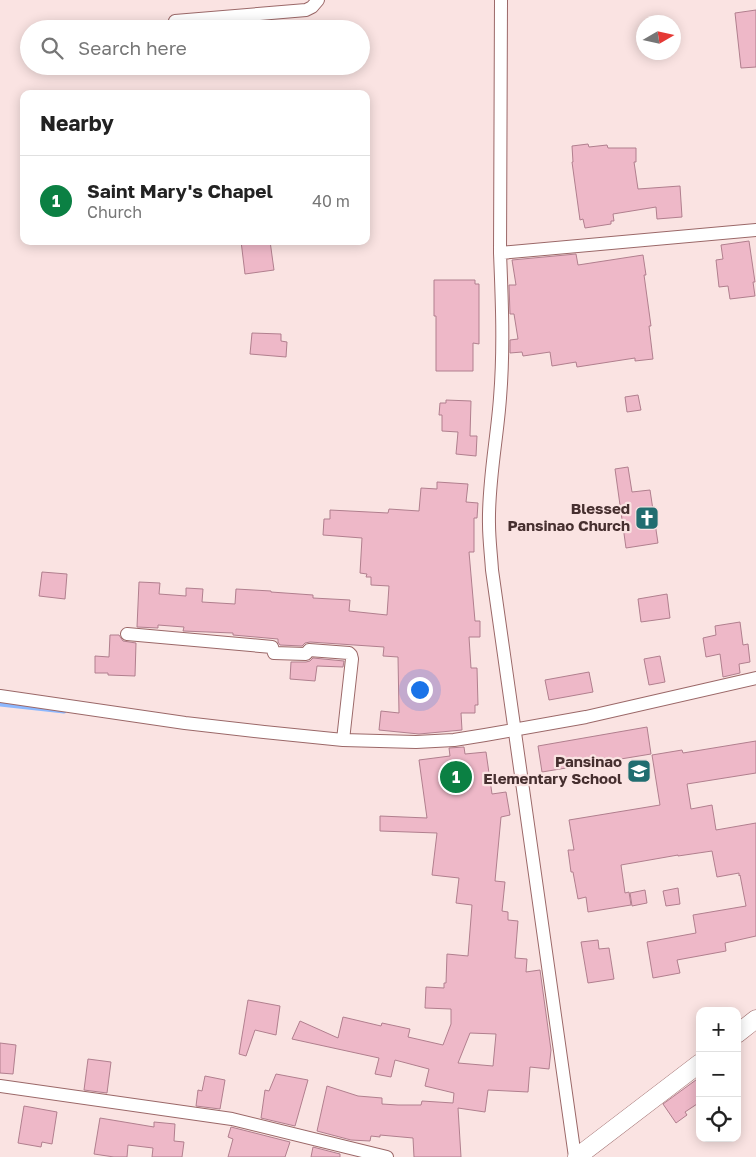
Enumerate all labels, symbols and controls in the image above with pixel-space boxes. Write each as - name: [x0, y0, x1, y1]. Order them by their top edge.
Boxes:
- north arrow: [636, 15, 681, 60]
- search box: [20, 20, 370, 75]
- icon: search: [38, 34, 66, 62]
- text: Search here: [78, 36, 187, 59]
- text: Nearby: [40, 110, 114, 136]
- text: Saint Mary's Chapel: [87, 179, 273, 202]
- text: 1: [52, 191, 60, 211]
- text: 40 m: [312, 191, 350, 211]
- text: Church: [87, 202, 142, 222]
- place label: Blessed Pansinao Church: [507, 499, 630, 534]
- church icon: Blessed Pansinao Church: [634, 505, 660, 531]
- your location: [407, 677, 433, 703]
- place label: Pansinao Elementary School: [483, 752, 622, 787]
- pin: 1: [440, 758, 472, 796]
- school or university icon: Pansinao Elementary School: [626, 758, 652, 784]
- map controls: [696, 1007, 741, 1142]
- button: +: [696, 1007, 741, 1052]
- button: −: [696, 1052, 741, 1097]
- button: locate: [696, 1097, 741, 1142]

